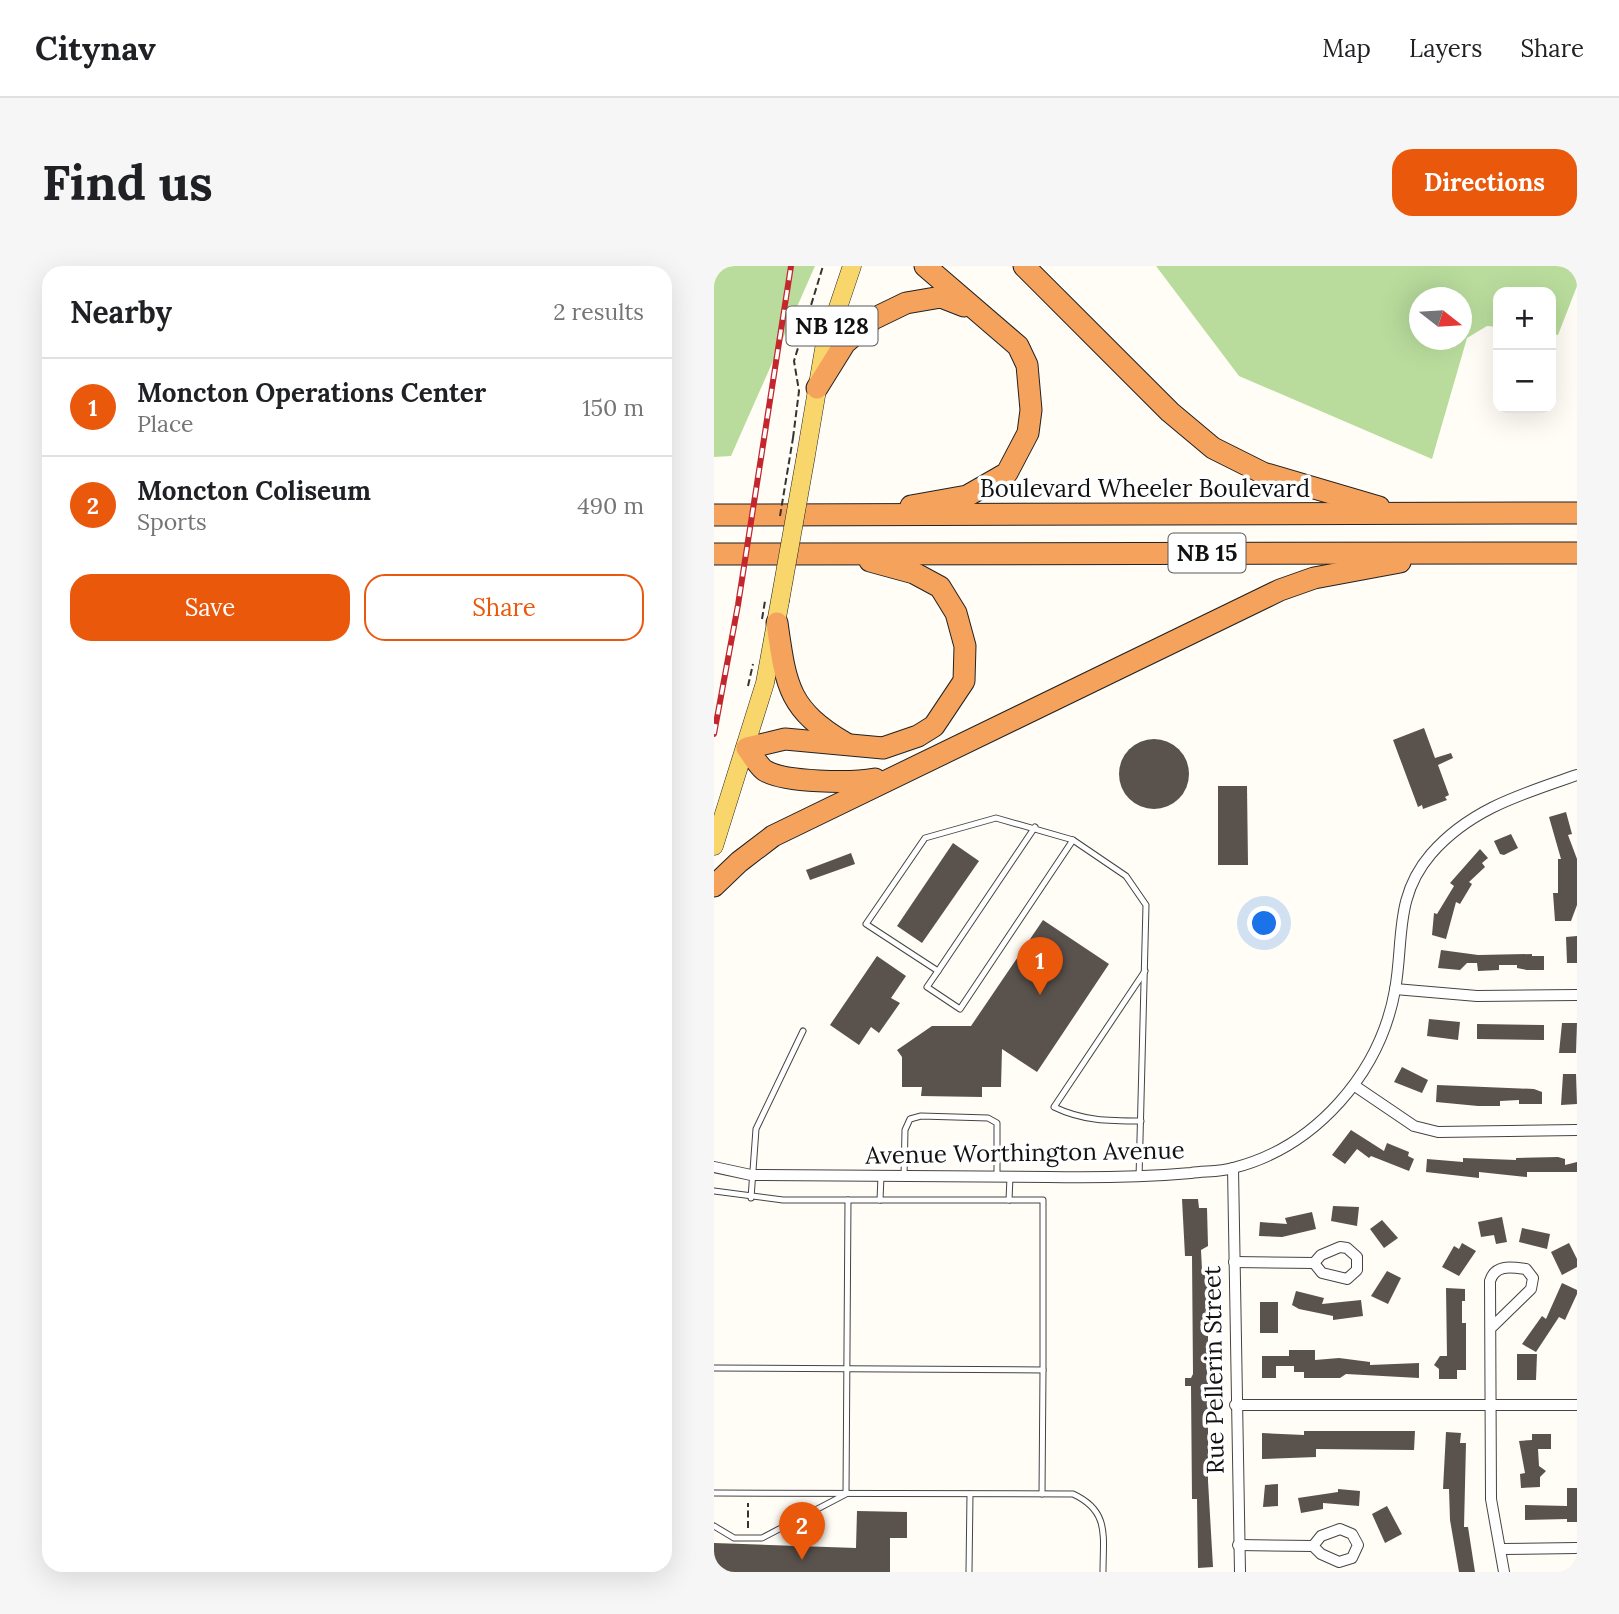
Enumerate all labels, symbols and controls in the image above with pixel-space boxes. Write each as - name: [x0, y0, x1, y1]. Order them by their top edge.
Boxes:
- text: Citynav: [35, 27, 156, 69]
- text: Map: [1322, 33, 1371, 64]
- text: Layers: [1409, 33, 1482, 64]
- text: Share: [1520, 33, 1584, 64]
- button: Directions: [1392, 149, 1577, 216]
- text: Find us: [42, 151, 213, 213]
- north arrow: [1409, 287, 1472, 350]
- map controls: [1493, 287, 1556, 413]
- button: +: [1493, 287, 1556, 350]
- text: Nearby: [70, 293, 172, 331]
- text: 2 results: [553, 297, 644, 326]
- road number: NB 128: [786, 306, 878, 346]
- button: −: [1493, 350, 1556, 413]
- text: Moncton Operations Center: [137, 376, 486, 409]
- text: 1: [88, 393, 98, 422]
- text: 150 m: [582, 393, 644, 422]
- text: Place: [137, 409, 194, 438]
- street label: Boulevard Wheeler Boulevard: [980, 473, 1310, 504]
- text: Moncton Coliseum: [137, 474, 371, 507]
- text: 2: [87, 491, 99, 520]
- text: 490 m: [577, 491, 644, 520]
- text: Sports: [137, 507, 207, 536]
- road number: NB 15: [1168, 534, 1246, 572]
- button: Save: [70, 574, 350, 641]
- button: Share: [364, 574, 644, 641]
- your location: [1247, 906, 1281, 940]
- pin: 1: [1017, 937, 1063, 995]
- street label: Avenue Worthington Avenue: [864, 1134, 1185, 1171]
- street label: Rue Pellerin Street: [1196, 1265, 1231, 1474]
- pin: 2: [779, 1502, 825, 1560]

